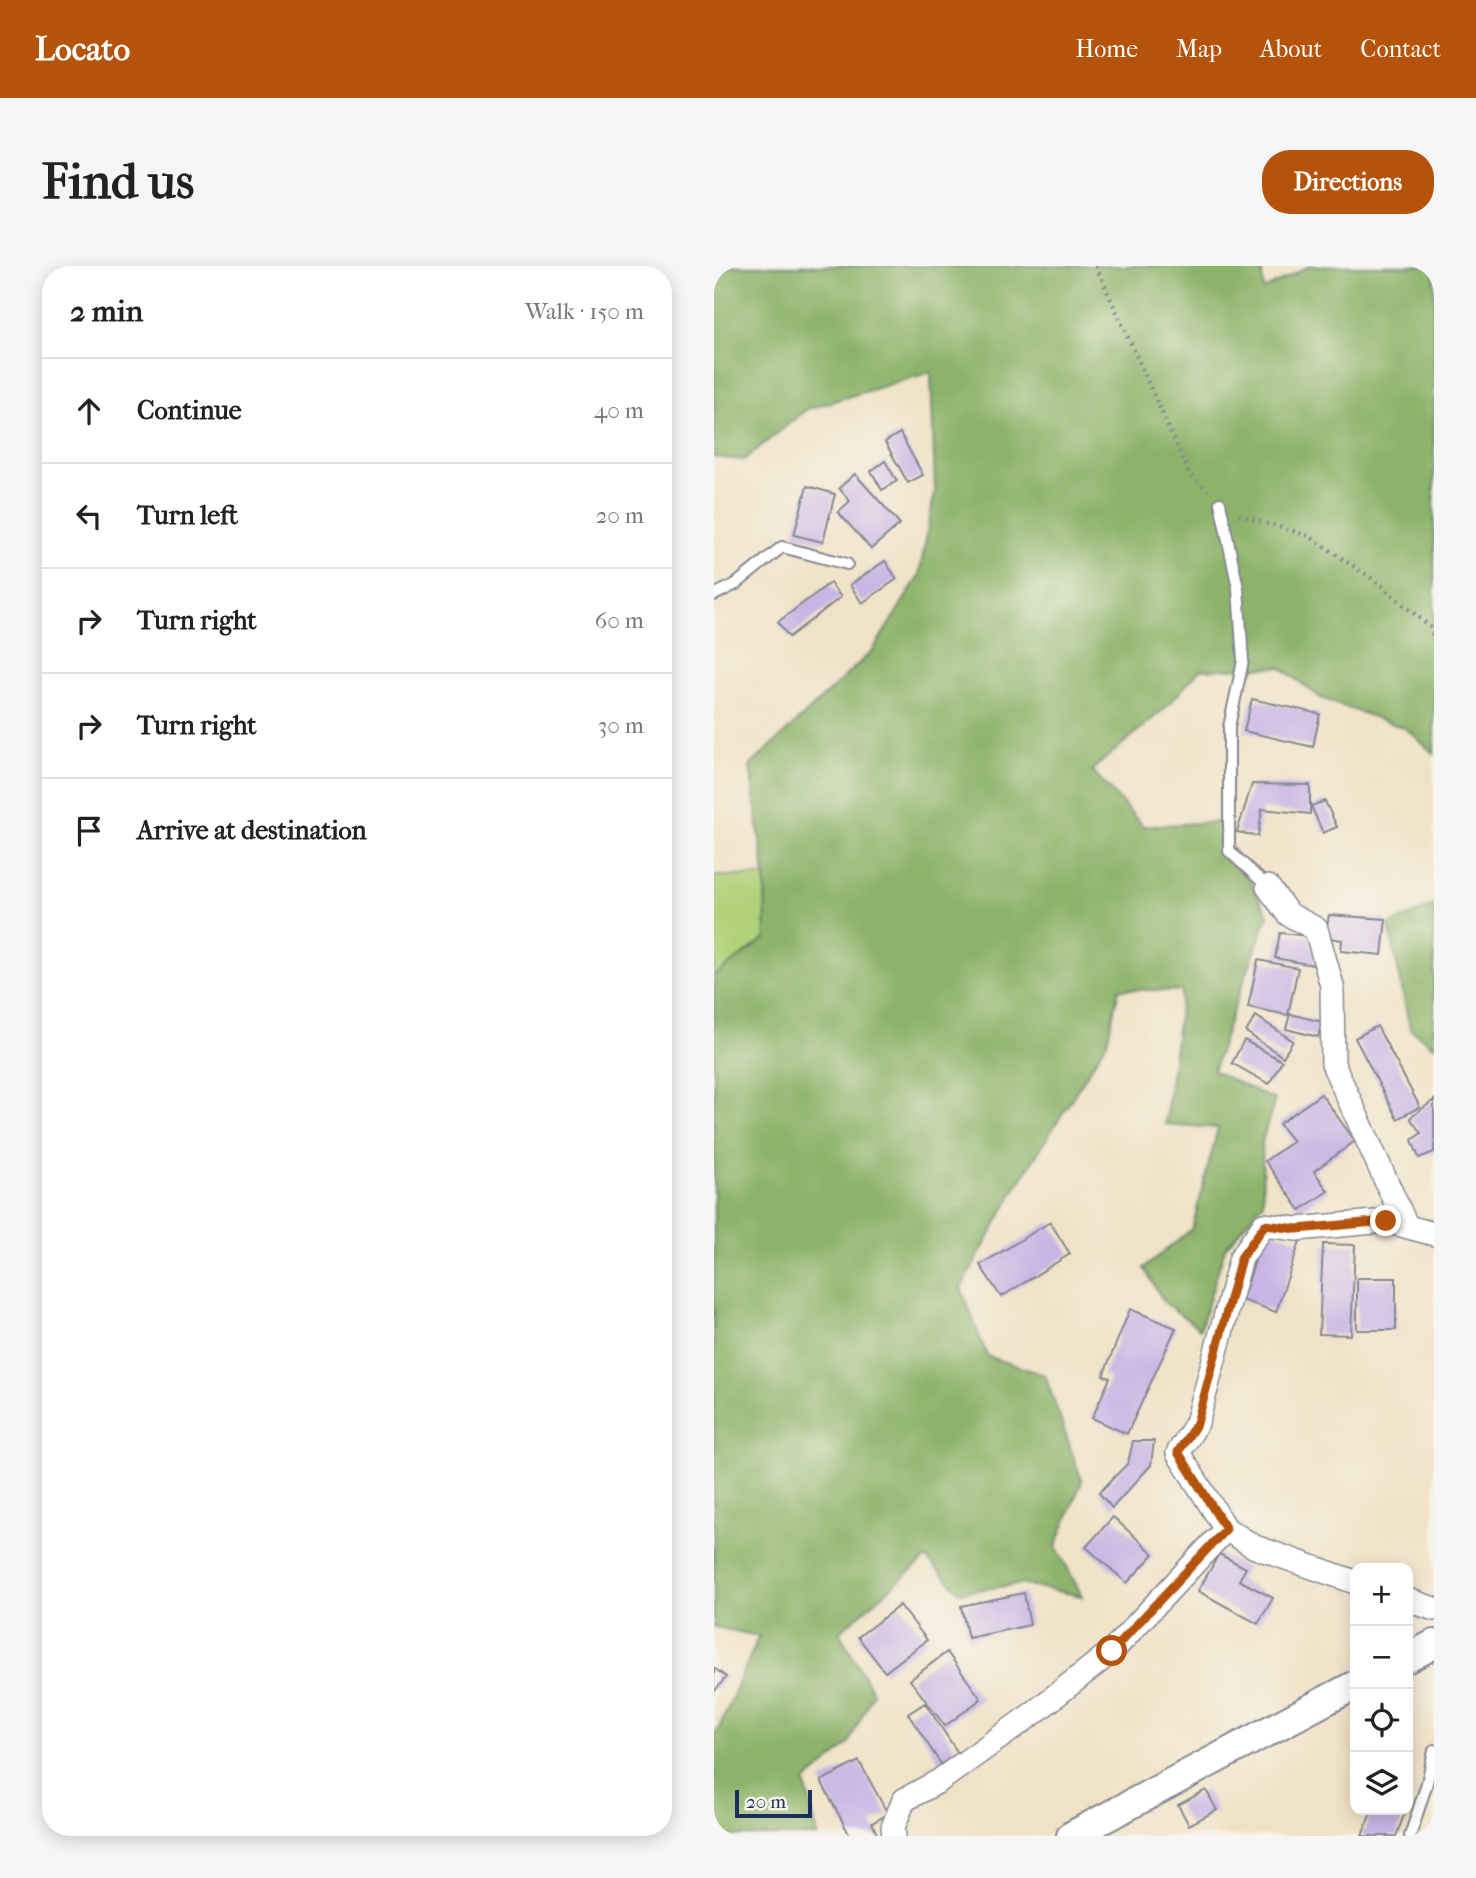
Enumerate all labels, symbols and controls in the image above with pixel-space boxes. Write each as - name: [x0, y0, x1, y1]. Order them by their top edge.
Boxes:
- text: Locato: [35, 30, 130, 69]
- text: Home: [1076, 35, 1138, 63]
- text: Map: [1176, 35, 1222, 63]
- text: About: [1260, 35, 1322, 63]
- text: Contact: [1360, 35, 1441, 63]
- button: Directions: [1262, 150, 1434, 214]
- text: Find us: [42, 153, 194, 211]
- text: 2 min: [70, 294, 143, 329]
- text: Walk · 150 m: [525, 298, 644, 325]
- icon: ahead: [70, 392, 108, 430]
- text: Continue: [137, 395, 242, 426]
- text: 40 m: [594, 397, 644, 424]
- icon: left: [70, 497, 108, 535]
- text: Turn left: [137, 500, 238, 531]
- text: 20 m: [595, 502, 644, 529]
- icon: right: [70, 602, 108, 640]
- text: Turn right: [137, 605, 257, 636]
- text: 60 m: [595, 607, 644, 634]
- icon: right: [70, 707, 108, 745]
- text: Turn right: [137, 710, 257, 741]
- text: 30 m: [598, 712, 644, 739]
- icon: arrive: [70, 812, 108, 850]
- text: Arrive at destination: [137, 815, 367, 846]
- route end: [1370, 1205, 1401, 1236]
- map controls: [1350, 1563, 1413, 1815]
- button: +: [1350, 1563, 1413, 1626]
- button: −: [1350, 1626, 1413, 1689]
- route start: [1096, 1635, 1127, 1666]
- button: locate: [1350, 1689, 1413, 1752]
- button: layers: [1350, 1752, 1413, 1815]
- scale bar: [735, 1787, 812, 1819]
- text: 20 m: [746, 1791, 786, 1813]

